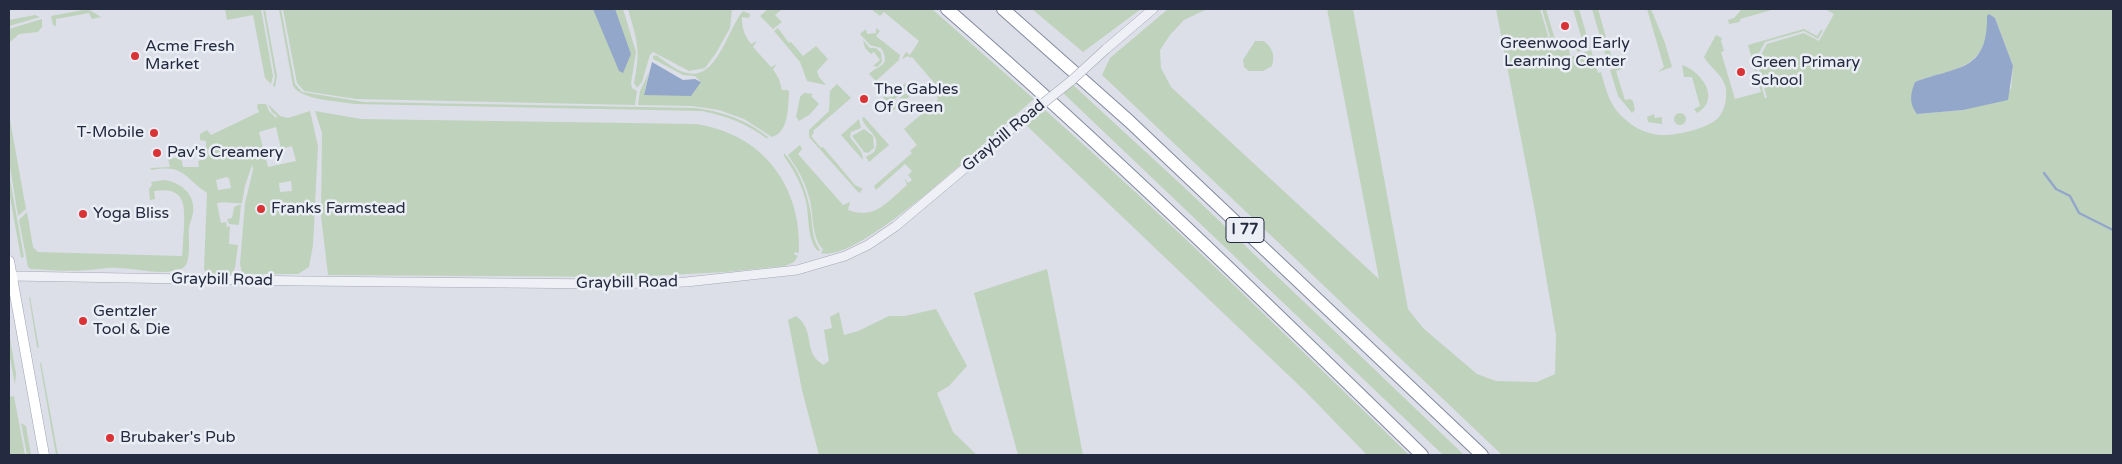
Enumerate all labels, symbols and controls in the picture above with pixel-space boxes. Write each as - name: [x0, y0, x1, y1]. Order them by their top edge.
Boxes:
- marker: Greenwood Early Learning Center: [1559, 20, 1571, 32]
- place label: Greenwood Early Learning Center: [1500, 34, 1630, 72]
- place label: Acme Fresh Market: [145, 37, 235, 75]
- marker: Acme Fresh Market: [129, 50, 141, 62]
- place label: Green Primary School: [1751, 53, 1860, 91]
- marker: Green Primary School: [1735, 66, 1747, 78]
- place label: The Gables Of Green: [874, 80, 959, 118]
- marker: The Gables Of Green: [858, 93, 870, 105]
- street label: Graybill Road: [959, 96, 1049, 176]
- place label: T-Mobile: [77, 123, 144, 143]
- marker: T-Mobile: [148, 127, 160, 139]
- place label: Pav's Creamery: [167, 143, 283, 163]
- marker: Pav's Creamery: [151, 147, 163, 159]
- place label: Franks Farmstead: [271, 199, 406, 219]
- marker: Franks Farmstead: [255, 203, 267, 215]
- place label: Yoga Bliss: [93, 204, 169, 224]
- marker: Yoga Bliss: [77, 208, 89, 220]
- road number: I 77: [1226, 218, 1264, 242]
- street label: Graybill Road: [171, 270, 273, 290]
- street label: Graybill Road: [576, 273, 678, 293]
- place label: Gentzler Tool & Die: [93, 302, 170, 340]
- marker: Gentzler Tool & Die: [77, 315, 89, 327]
- place label: Brubaker's Pub: [120, 428, 236, 448]
- marker: Brubaker's Pub: [104, 432, 116, 444]

